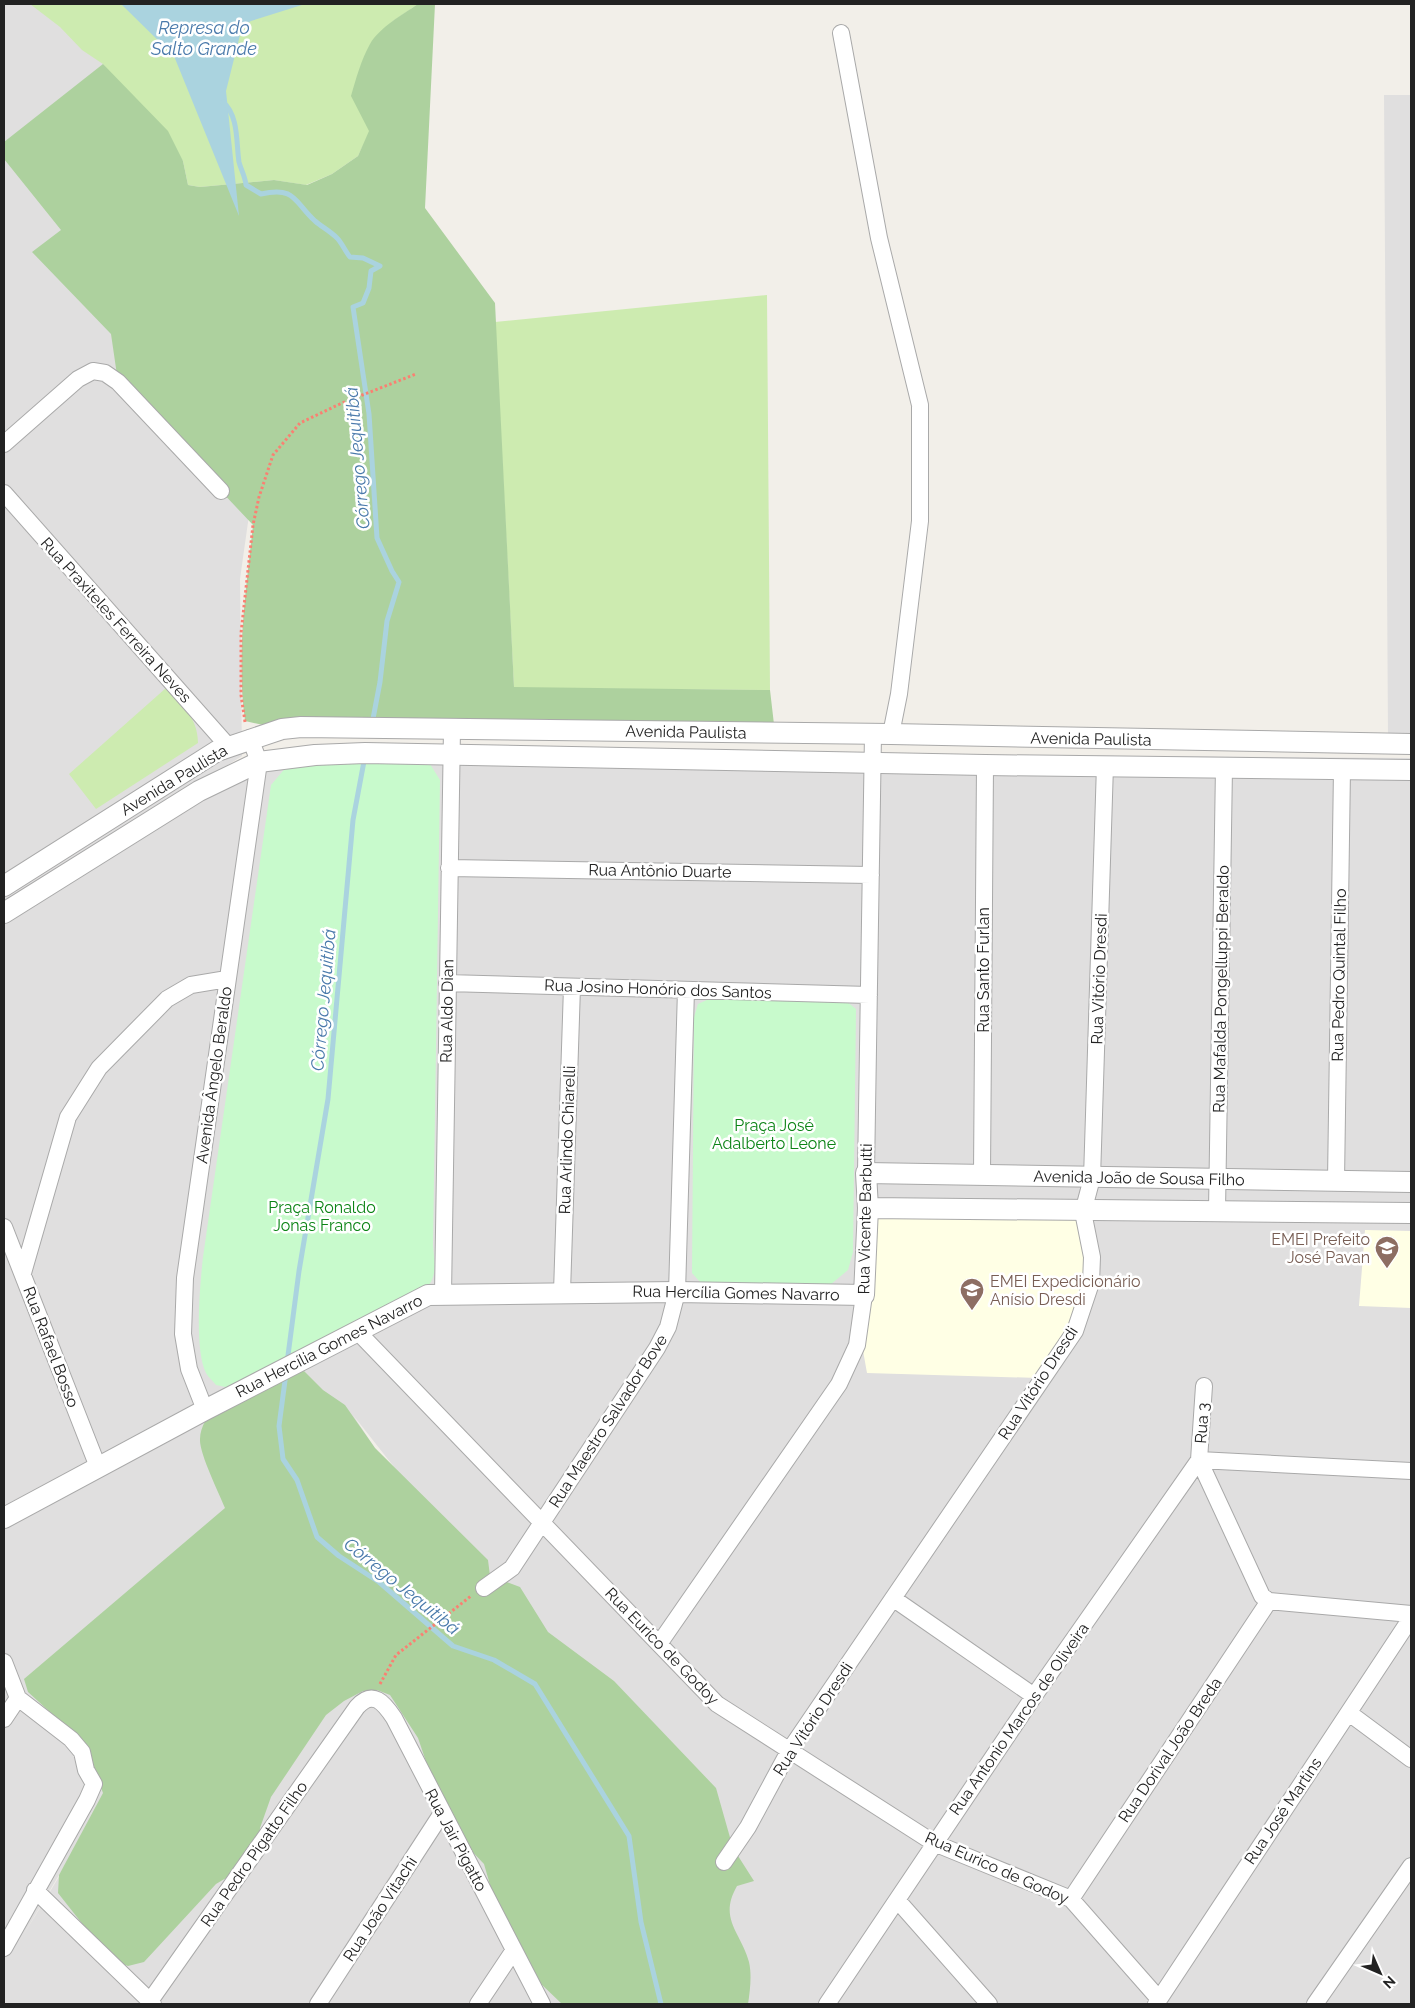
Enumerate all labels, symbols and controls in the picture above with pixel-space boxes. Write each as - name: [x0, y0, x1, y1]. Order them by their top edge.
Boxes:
- water label: Represa do Salto Grande: [150, 17, 257, 59]
- water label: Córrego Jequitibá: [340, 386, 374, 530]
- street label: Rua Praxiteles Ferreira Neves: [37, 533, 195, 707]
- street label: Avenida Paulista: [625, 721, 747, 743]
- street label: Avenida Paulista: [1030, 728, 1152, 750]
- street label: Avenida Paulista: [117, 741, 231, 819]
- street label: Rua Antônio Duarte: [588, 860, 732, 882]
- street label: Rua Mafalda Pongelluppi Beraldo: [1209, 865, 1233, 1113]
- street label: Rua Pedro Quintal Filho: [1328, 888, 1350, 1062]
- street label: Rua Santo Furlan: [974, 907, 993, 1033]
- street label: Rua Vitório Dresdi: [1087, 913, 1111, 1045]
- water label: Córrego Jequitibá: [306, 928, 340, 1072]
- street label: Rua Aldo Dian: [437, 959, 457, 1063]
- street label: Rua Josino Honório dos Santos: [544, 976, 772, 1002]
- street label: Avenida Ângelo Beraldo: [191, 985, 236, 1165]
- street label: Rua Arlindo Chiarelli: [555, 1065, 579, 1215]
- park label: Praça José Adalberto Leone: [712, 1116, 836, 1153]
- street label: Rua Vicente Barbutti: [854, 1143, 876, 1295]
- street label: Avenida João de Sousa Filho: [1033, 1167, 1245, 1189]
- park label: Praça Ronaldo Jonas Franco: [268, 1198, 376, 1235]
- place label: EMEI Prefeito José Pavan: [1271, 1230, 1370, 1267]
- school or university icon: EMEI Prefeito José Pavan: [1374, 1235, 1400, 1269]
- place label: EMEI Expedicionário Anísio Dresdi: [990, 1272, 1141, 1309]
- school or university icon: EMEI Expedicionário Anísio Dresdi: [959, 1277, 985, 1311]
- street label: Rua Hercília Gomes Navarro: [632, 1282, 840, 1304]
- street label: Rua Rafael Bosso: [19, 1284, 83, 1410]
- street label: Rua Hercília Gomes Navarro: [232, 1291, 426, 1401]
- street label: Rua Vitório Dresdi: [994, 1323, 1082, 1443]
- street label: Rua Maestro Salvador Bove: [545, 1331, 671, 1511]
- street label: Rua 3: [1191, 1402, 1213, 1444]
- water label: Córrego Jequitibá: [340, 1533, 464, 1639]
- street label: Rua Eurico de Godoy: [601, 1584, 723, 1709]
- street label: Rua Antonio Marcos de Oliveira: [945, 1619, 1093, 1819]
- street label: Rua Vitório Dresdi: [769, 1659, 857, 1779]
- street label: Rua Dorival João Breda: [1114, 1674, 1226, 1826]
- street label: Rua José Martins: [1240, 1754, 1326, 1868]
- street label: Rua Pedro Pigatto Filho: [197, 1778, 311, 1930]
- street label: Rua Jair Pigatto: [421, 1785, 491, 1895]
- street label: Rua Eurico de Godoy: [922, 1828, 1072, 1908]
- street label: Rua João Vitachi: [339, 1853, 421, 1965]
- north arrow: [1355, 1948, 1405, 1998]
- text: N: [1380, 1973, 1399, 1992]

